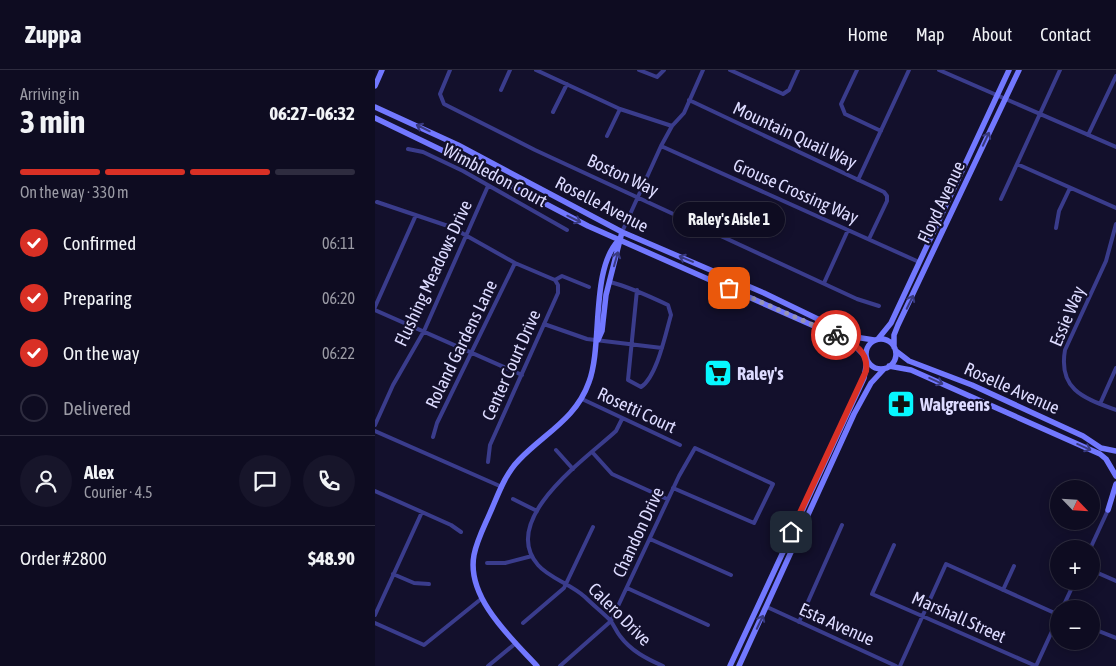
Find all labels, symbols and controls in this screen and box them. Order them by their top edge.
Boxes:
text: Zuppa [25,21,81,48]
text: Home [848,24,888,45]
text: Map [916,24,945,45]
text: About [973,24,1012,45]
text: Contact [1040,24,1091,45]
text: Arriving in [20,85,80,103]
street label: Mountain Quail Way [730,97,860,173]
text: 06:27–06:32 [269,102,355,124]
text: 3 min [20,103,85,140]
one-way arrow [416,123,431,133]
one-way arrow [982,132,992,147]
street label: Wimbledon Court [439,139,551,211]
street label: Boston Way [584,149,662,201]
street label: Grouse Crossing Way [730,154,862,228]
street label: Floyd Avenue [913,158,969,246]
street label: Roselle Avenue [552,172,652,236]
text: On the way · 330 m [20,183,129,201]
street label: Flushing Meadows Drive [390,197,476,349]
callout: Raley's Aisle 1 [673,203,785,238]
text: Raley's Aisle 1 [688,210,770,228]
one-way arrow [566,215,581,225]
icon: check [20,229,48,257]
text: Confirmed [63,232,136,254]
text: 06:11 [322,234,355,252]
one-way arrow [612,252,622,268]
one-way arrow [678,254,693,263]
pin [708,267,750,309]
icon: bag [715,274,743,302]
street label: Roland Gardens Lane [421,276,501,412]
street label: Essie Way [1045,283,1089,349]
icon: check [20,284,48,312]
text: Preparing [63,287,132,309]
text: 06:20 [322,289,355,307]
one-way arrow [905,294,915,309]
street label: Center Court Drive [477,306,545,424]
courier [811,310,861,360]
icon: bike [822,321,850,349]
icon: check [20,339,48,367]
text: On the way [63,342,140,364]
text: 06:22 [322,344,355,362]
supermarket icon: Raley's [703,358,733,388]
street label: Roselle Avenue [961,358,1063,418]
place label: Raley's [737,363,784,384]
one-way arrow [928,376,943,386]
street label: Rosetti Court [594,383,680,437]
pharmacy icon: Walgreens [886,389,916,419]
place label: Walgreens [919,394,990,415]
text: Delivered [63,397,131,419]
one-way arrow [1076,442,1091,452]
button: person [20,455,72,507]
button: chat [239,455,291,507]
button: phone [303,455,355,507]
text: Alex [84,461,114,483]
north arrow [1050,480,1100,530]
map controls [1050,480,1100,650]
text: Courier · 4.5 [84,483,153,501]
street label: Chandon Drive [608,484,668,580]
pin [770,511,812,553]
icon: home [777,518,805,546]
button: + [1050,540,1100,590]
text: Order #2800 [20,547,107,569]
text: $48.90 [308,547,355,569]
street label: Calero Drive [584,578,656,650]
street label: Marshall Street [909,587,1009,647]
street label: Esta Avenue [796,598,878,650]
button: − [1050,600,1100,650]
one-way arrow [755,615,765,630]

